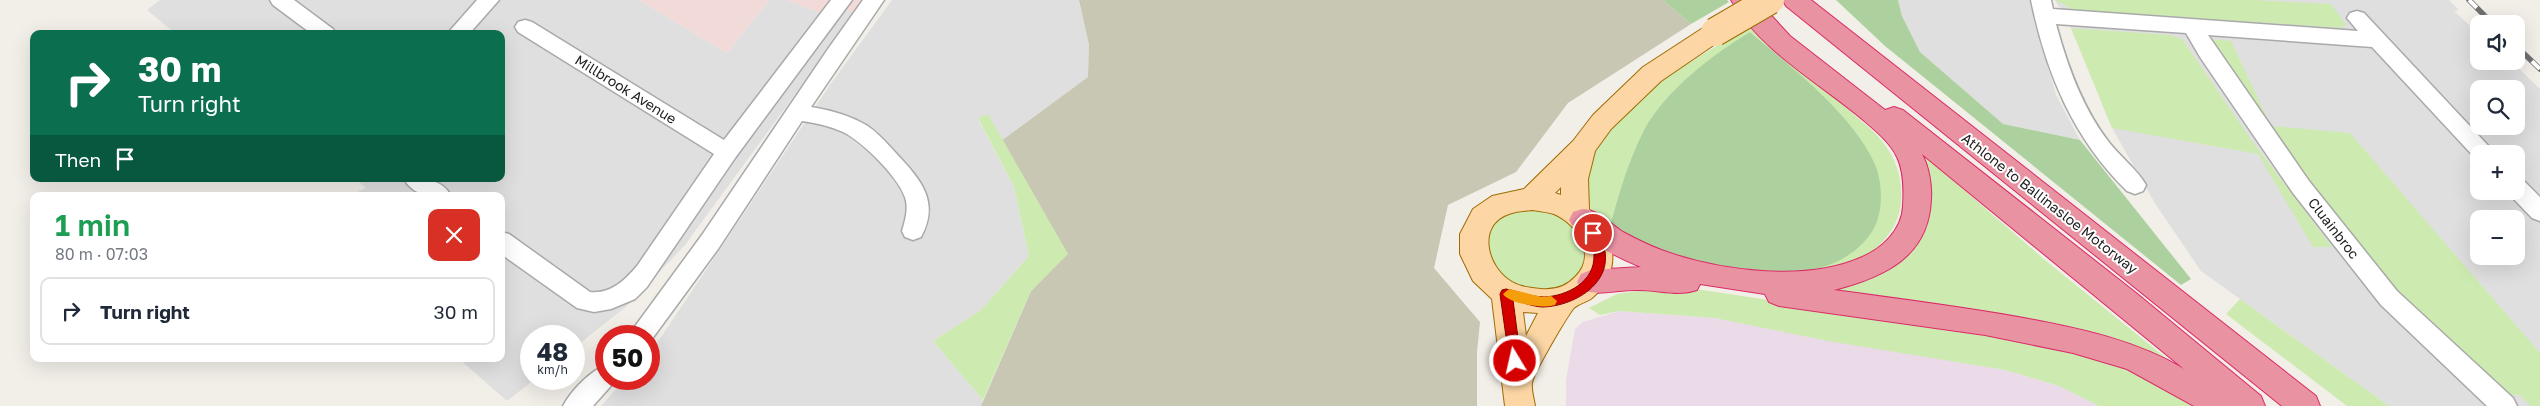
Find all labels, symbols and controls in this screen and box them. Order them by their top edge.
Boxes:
map controls [2470,15,2525,265]
button: sound [2470,15,2525,70]
text: 30 m [138,48,221,90]
icon: right [55,50,120,115]
street label: Millbrook Avenue [572,51,680,127]
button: search [2470,80,2525,135]
text: Turn right [138,90,241,117]
street label: Athlone to Ballinasloe Motorway [1959,129,2141,277]
icon: arrive [111,145,139,173]
button: + [2470,145,2525,200]
text: Then [55,148,101,171]
street label: Cluainbroc [2305,194,2363,262]
text: 1 min [55,207,130,243]
button: close [428,209,480,261]
button: − [2470,210,2525,265]
pin [1572,212,1614,254]
icon: arrive [1579,219,1607,247]
text: 80 m · 07:03 [55,244,148,264]
icon: right [57,297,85,325]
text: Turn right [100,300,190,323]
text: 30 m [434,300,478,323]
speed limit sign: 50 [595,325,660,390]
position arrow [1488,334,1540,386]
text: 48 [537,336,568,367]
text: km/h [537,362,568,377]

